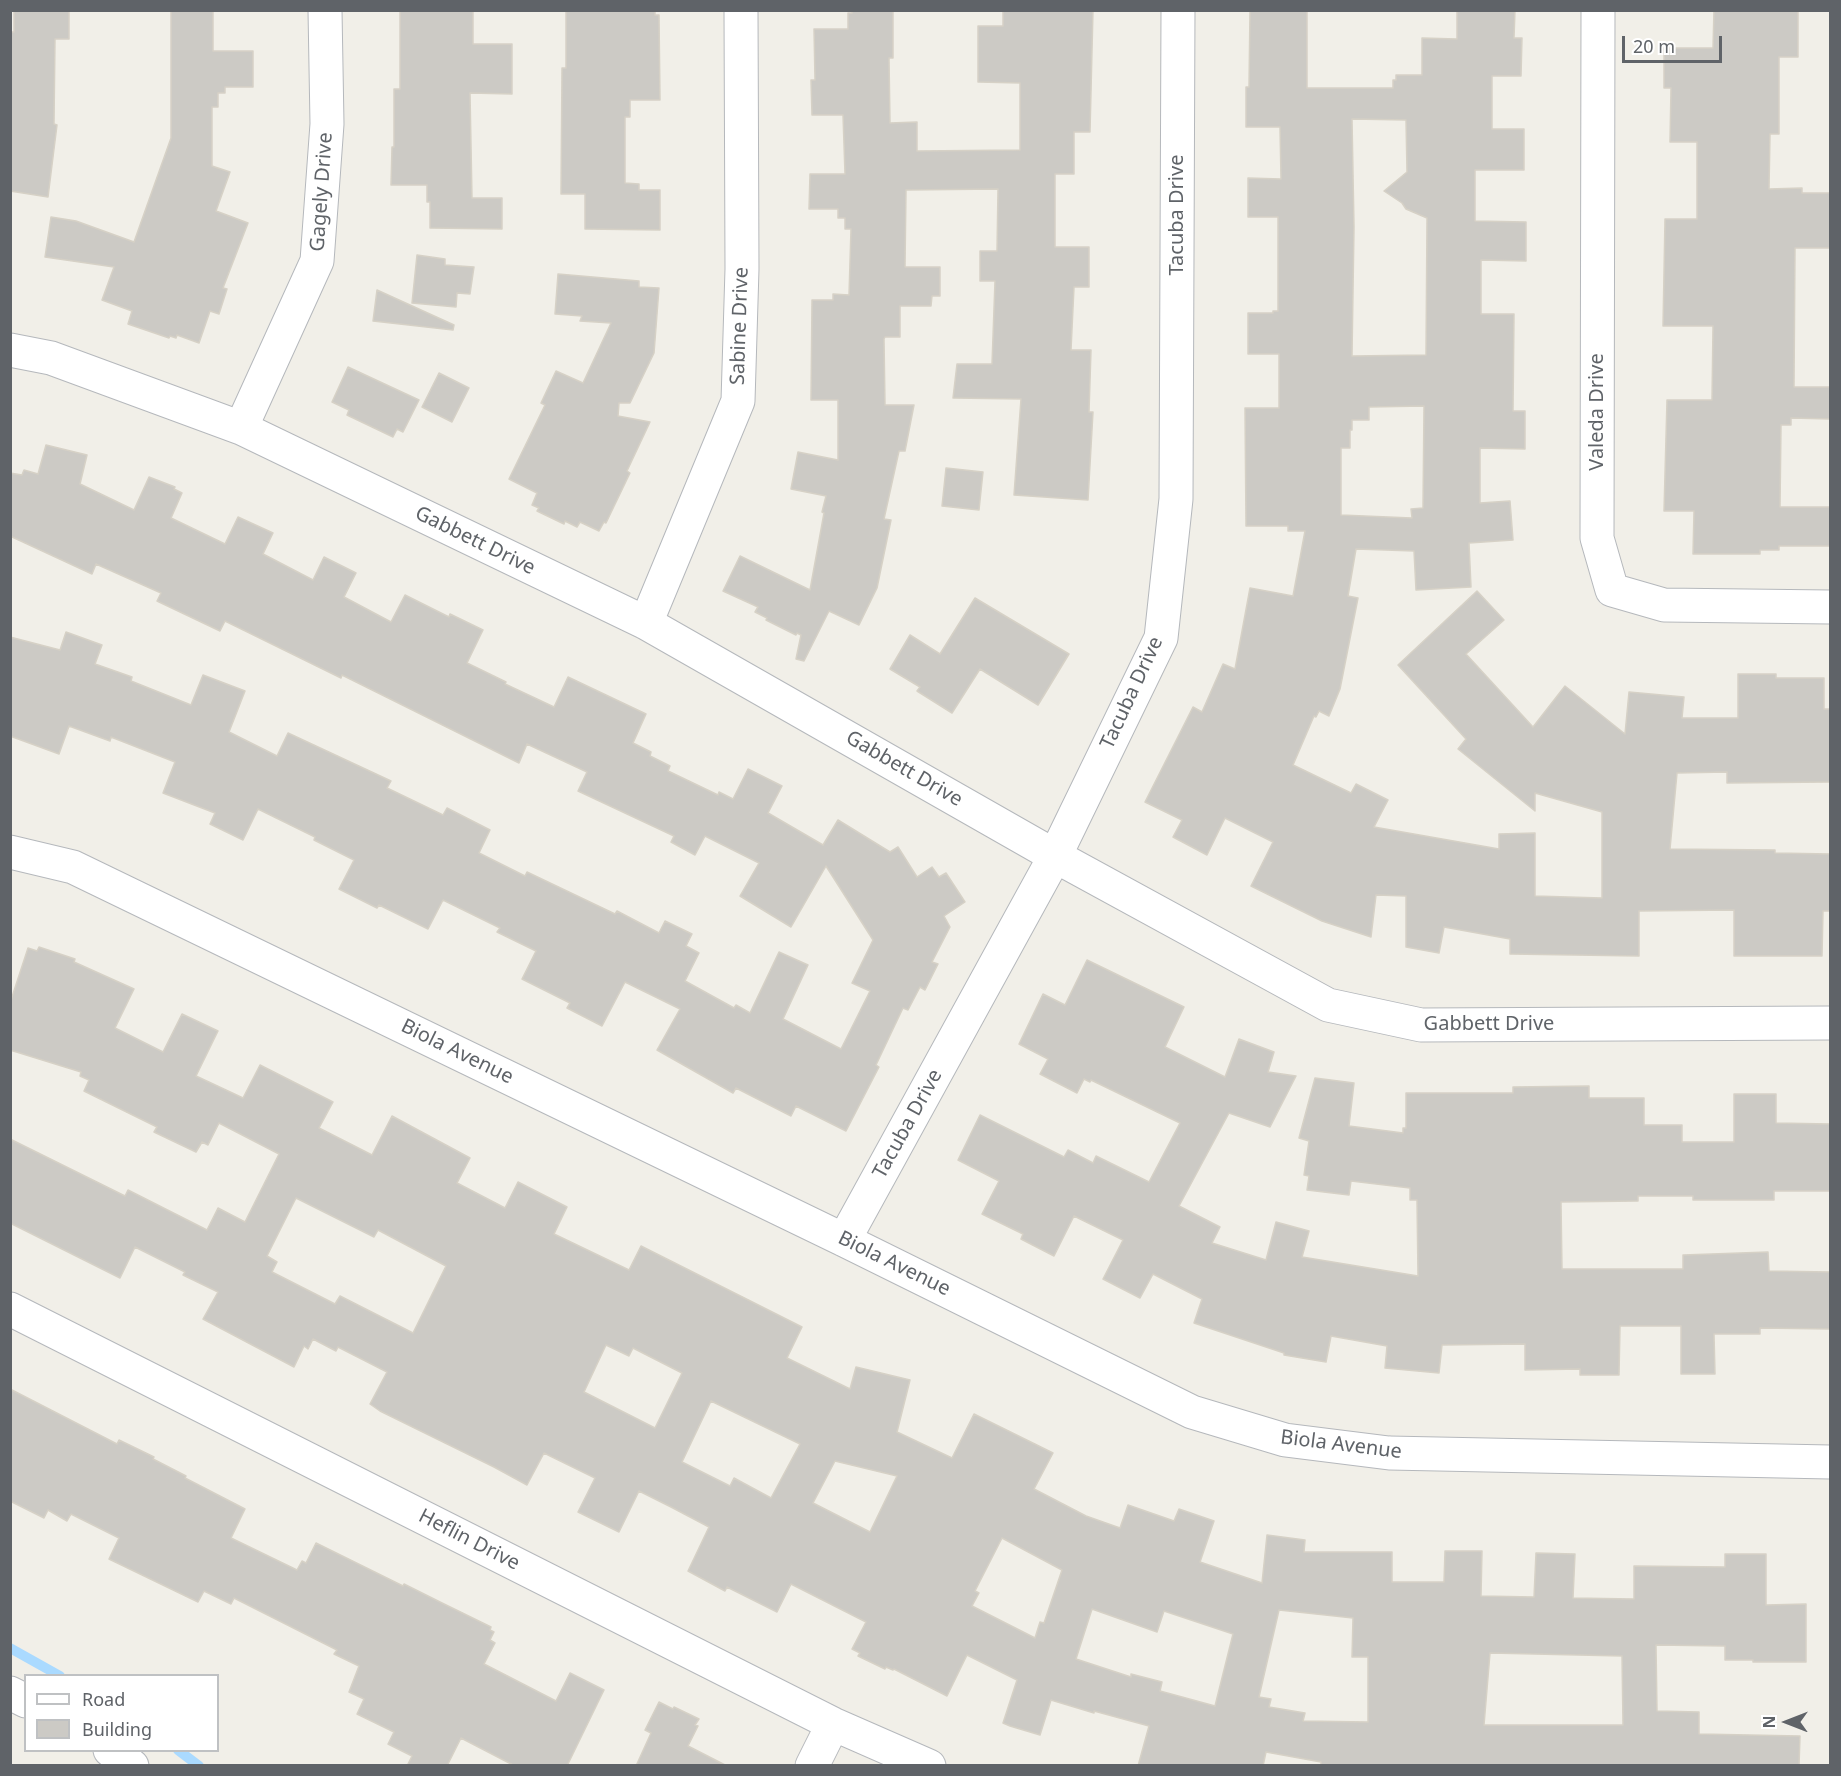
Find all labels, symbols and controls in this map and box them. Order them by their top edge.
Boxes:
scale bar [1625,24,1726,62]
text: 20 m [1633,34,1675,58]
street label: Gagely Drive [306,132,338,252]
street label: Tacuba Drive [1165,155,1189,275]
street label: Sabine Drive [726,267,754,385]
street label: Valeda Drive [1585,353,1609,471]
street label: Gabbett Drive [411,502,539,580]
street label: Tacuba Drive [1096,633,1168,753]
street label: Gabbett Drive [841,726,967,812]
street label: Gabbett Drive [1424,1012,1554,1036]
street label: Biola Avenue [397,1014,517,1090]
street label: Tacuba Drive [868,1065,948,1183]
street label: Biola Avenue [834,1226,954,1302]
street label: Biola Avenue [1279,1426,1403,1464]
street label: Heflin Drive [414,1504,524,1576]
legend [24,1674,219,1752]
text: Road [82,1687,125,1711]
north arrow [1757,1692,1817,1752]
text: N [1758,1716,1780,1729]
text: Building [82,1717,152,1741]

